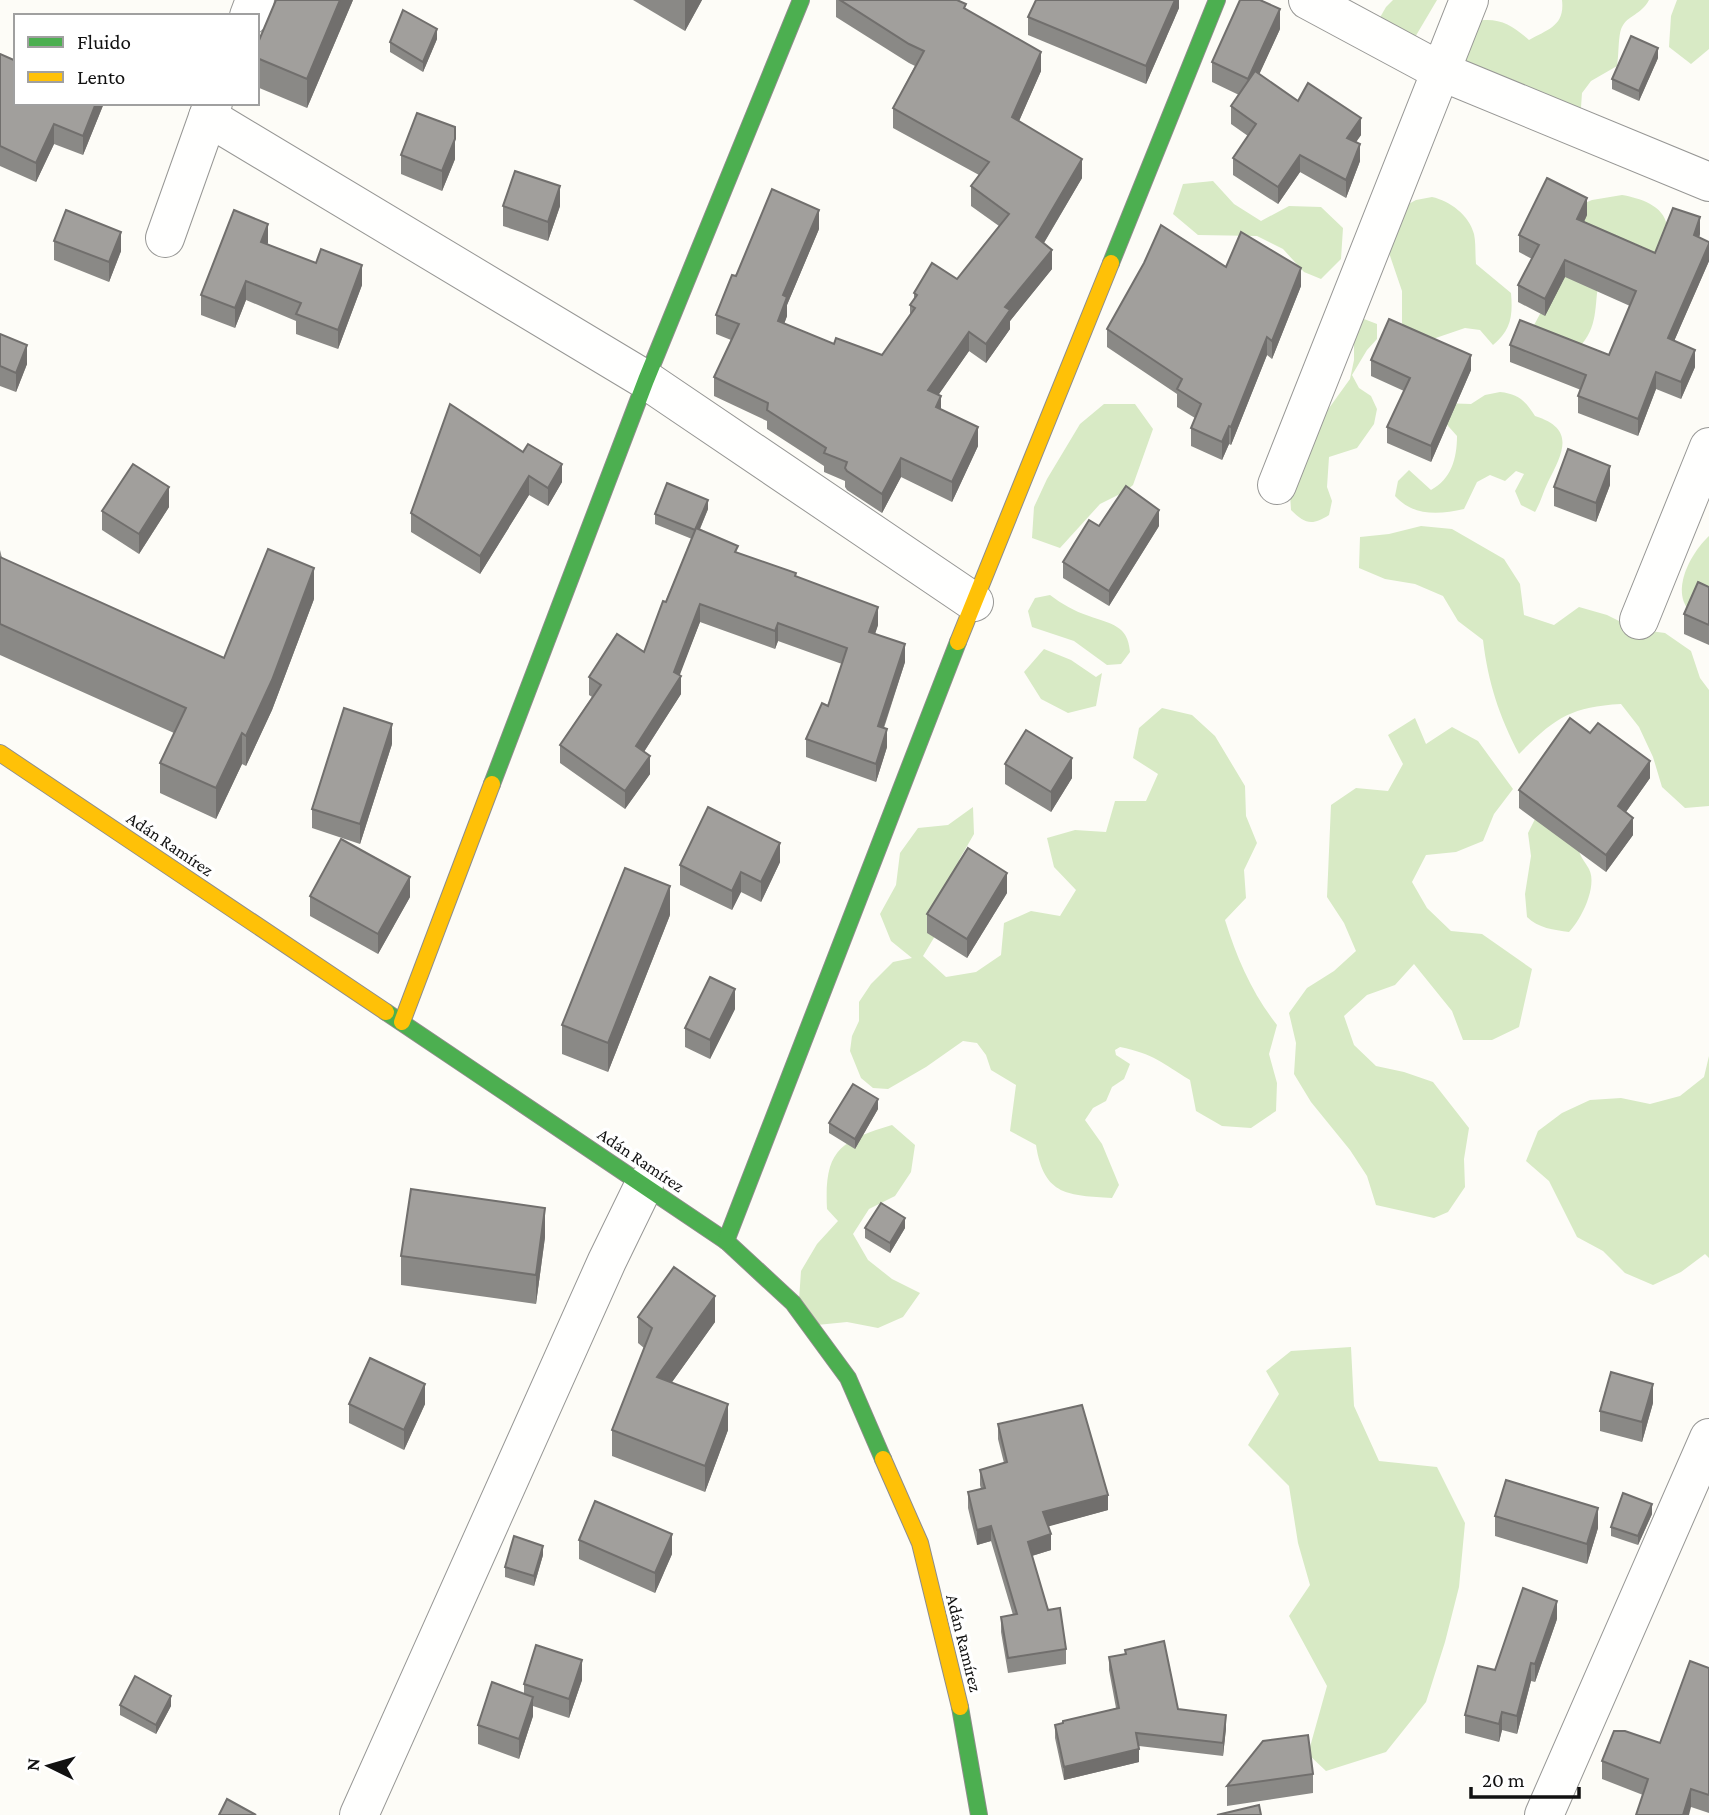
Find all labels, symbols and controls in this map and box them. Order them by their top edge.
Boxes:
legend [14,14,259,105]
text: Fluido [77,30,131,54]
text: Lento [77,65,125,89]
street label: Adán Ramírez [123,808,217,880]
street label: Adán Ramírez [594,1124,688,1196]
street label: Adán Ramírez [942,1592,986,1694]
north arrow [14,1731,84,1801]
scale bar [1471,1756,1580,1800]
text: N [22,1757,44,1772]
text: 20 m [1482,1768,1525,1792]

